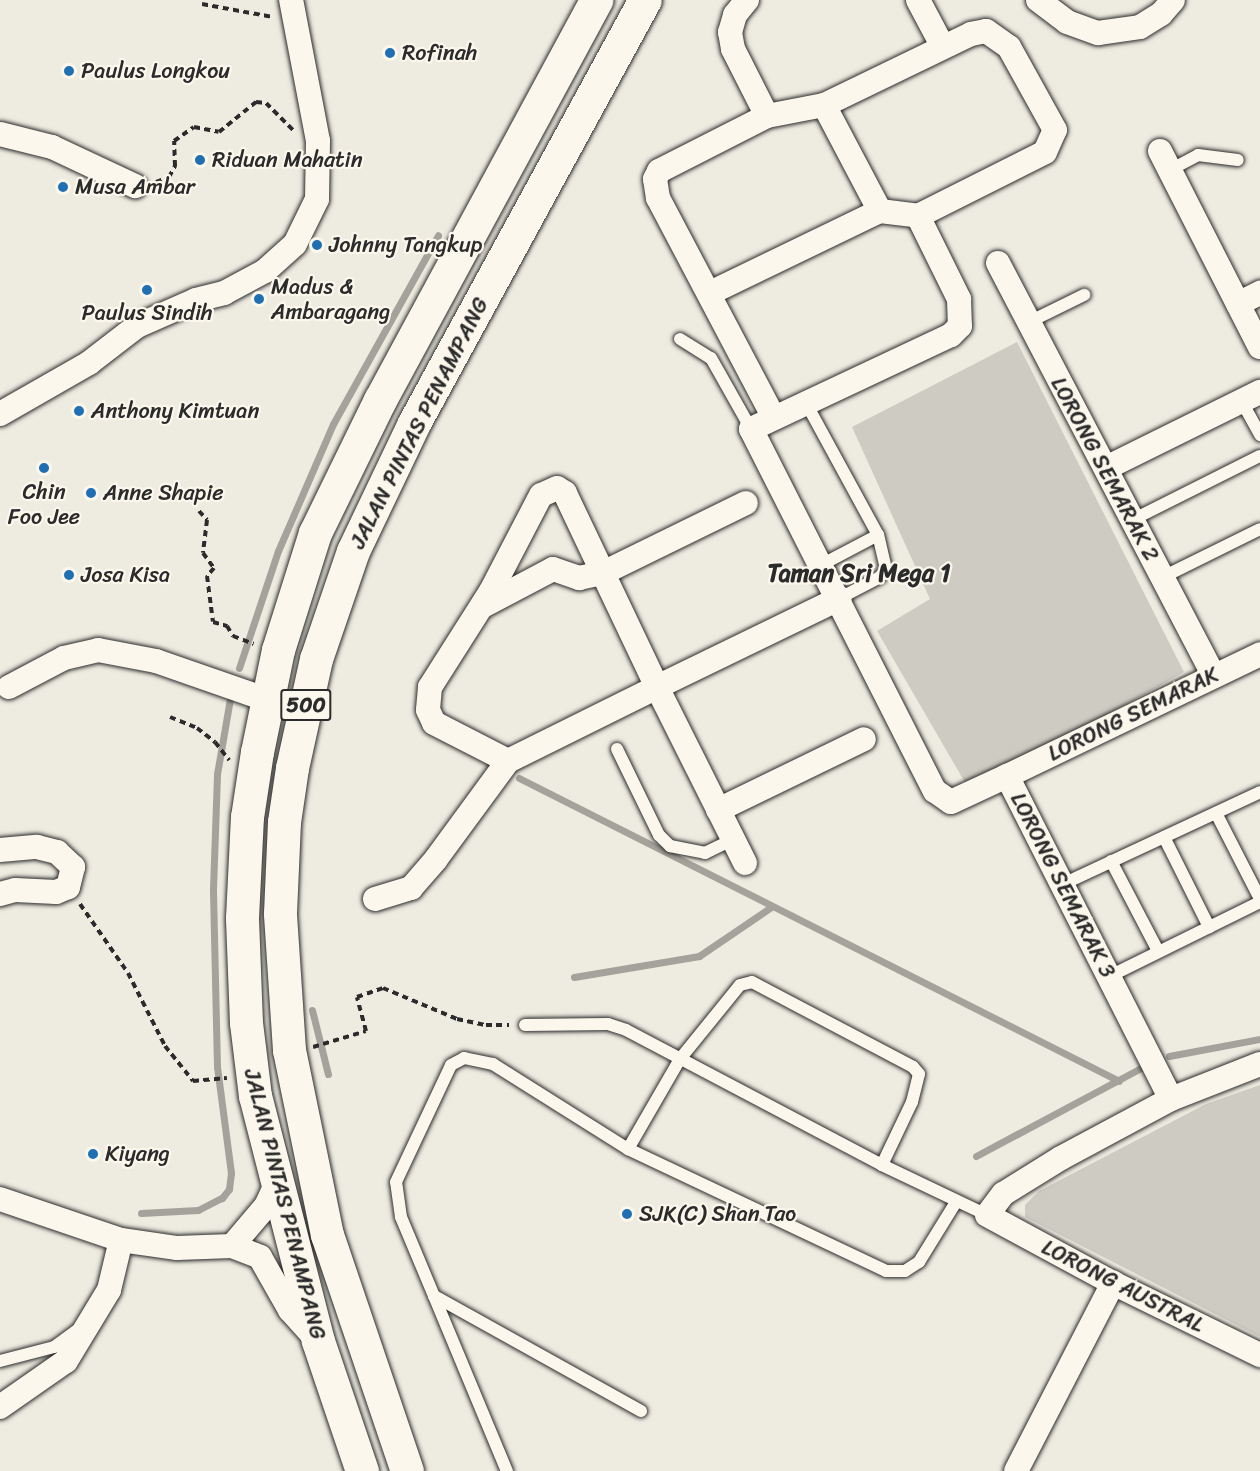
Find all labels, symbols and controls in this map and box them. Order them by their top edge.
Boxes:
place label: Rofinah [402,40,477,66]
marker: Rofinah [383,46,397,60]
place label: Paulus Longkou [81,58,230,84]
marker: Paulus Longkou [62,64,76,78]
place label: Riduan Mahatin [212,147,363,173]
marker: Riduan Mahatin [193,153,207,167]
place label: Musa Ambar [75,174,195,200]
marker: Musa Ambar [56,180,70,194]
place label: Johnny Tangkup [329,232,482,258]
marker: Johnny Tangkup [310,238,324,252]
place label: Madus & Ambaragang [271,273,390,324]
marker: Paulus Sindih [140,283,154,297]
marker: Madus & Ambaragang [252,292,266,306]
street label: JALAN PINTAS PENAMPANG [344,294,494,552]
place label: Paulus Sindih [81,300,213,326]
street label: LORONG SEMARAK 2 [1045,372,1165,566]
place label: Anthony Kimtuan [91,398,259,424]
marker: Anthony Kimtuan [72,404,86,418]
marker: Chin Foo Jee [37,461,51,475]
place label: Chin Foo Jee [8,478,80,530]
place label: Anne Shapie [103,480,223,506]
marker: Anne Shapie [84,486,98,500]
district label: Taman Sri Mega 1 [767,560,951,588]
place label: Josa Kisa [81,562,170,588]
marker: Josa Kisa [62,568,76,582]
street label: LORONG SEMARAK [1043,661,1223,767]
road number: 500 [279,687,333,723]
street label: LORONG SEMARAK 3 [1005,788,1121,982]
street label: JALAN PINTAS PENAMPANG [239,1066,331,1342]
place label: Kiyang [105,1141,170,1167]
marker: Kiyang [86,1147,100,1161]
place label: SJK(C) Shan Tao [639,1201,798,1227]
marker: SJK(C) Shan Tao [620,1207,634,1221]
street label: LORONG AUSTRAL [1037,1234,1209,1338]

